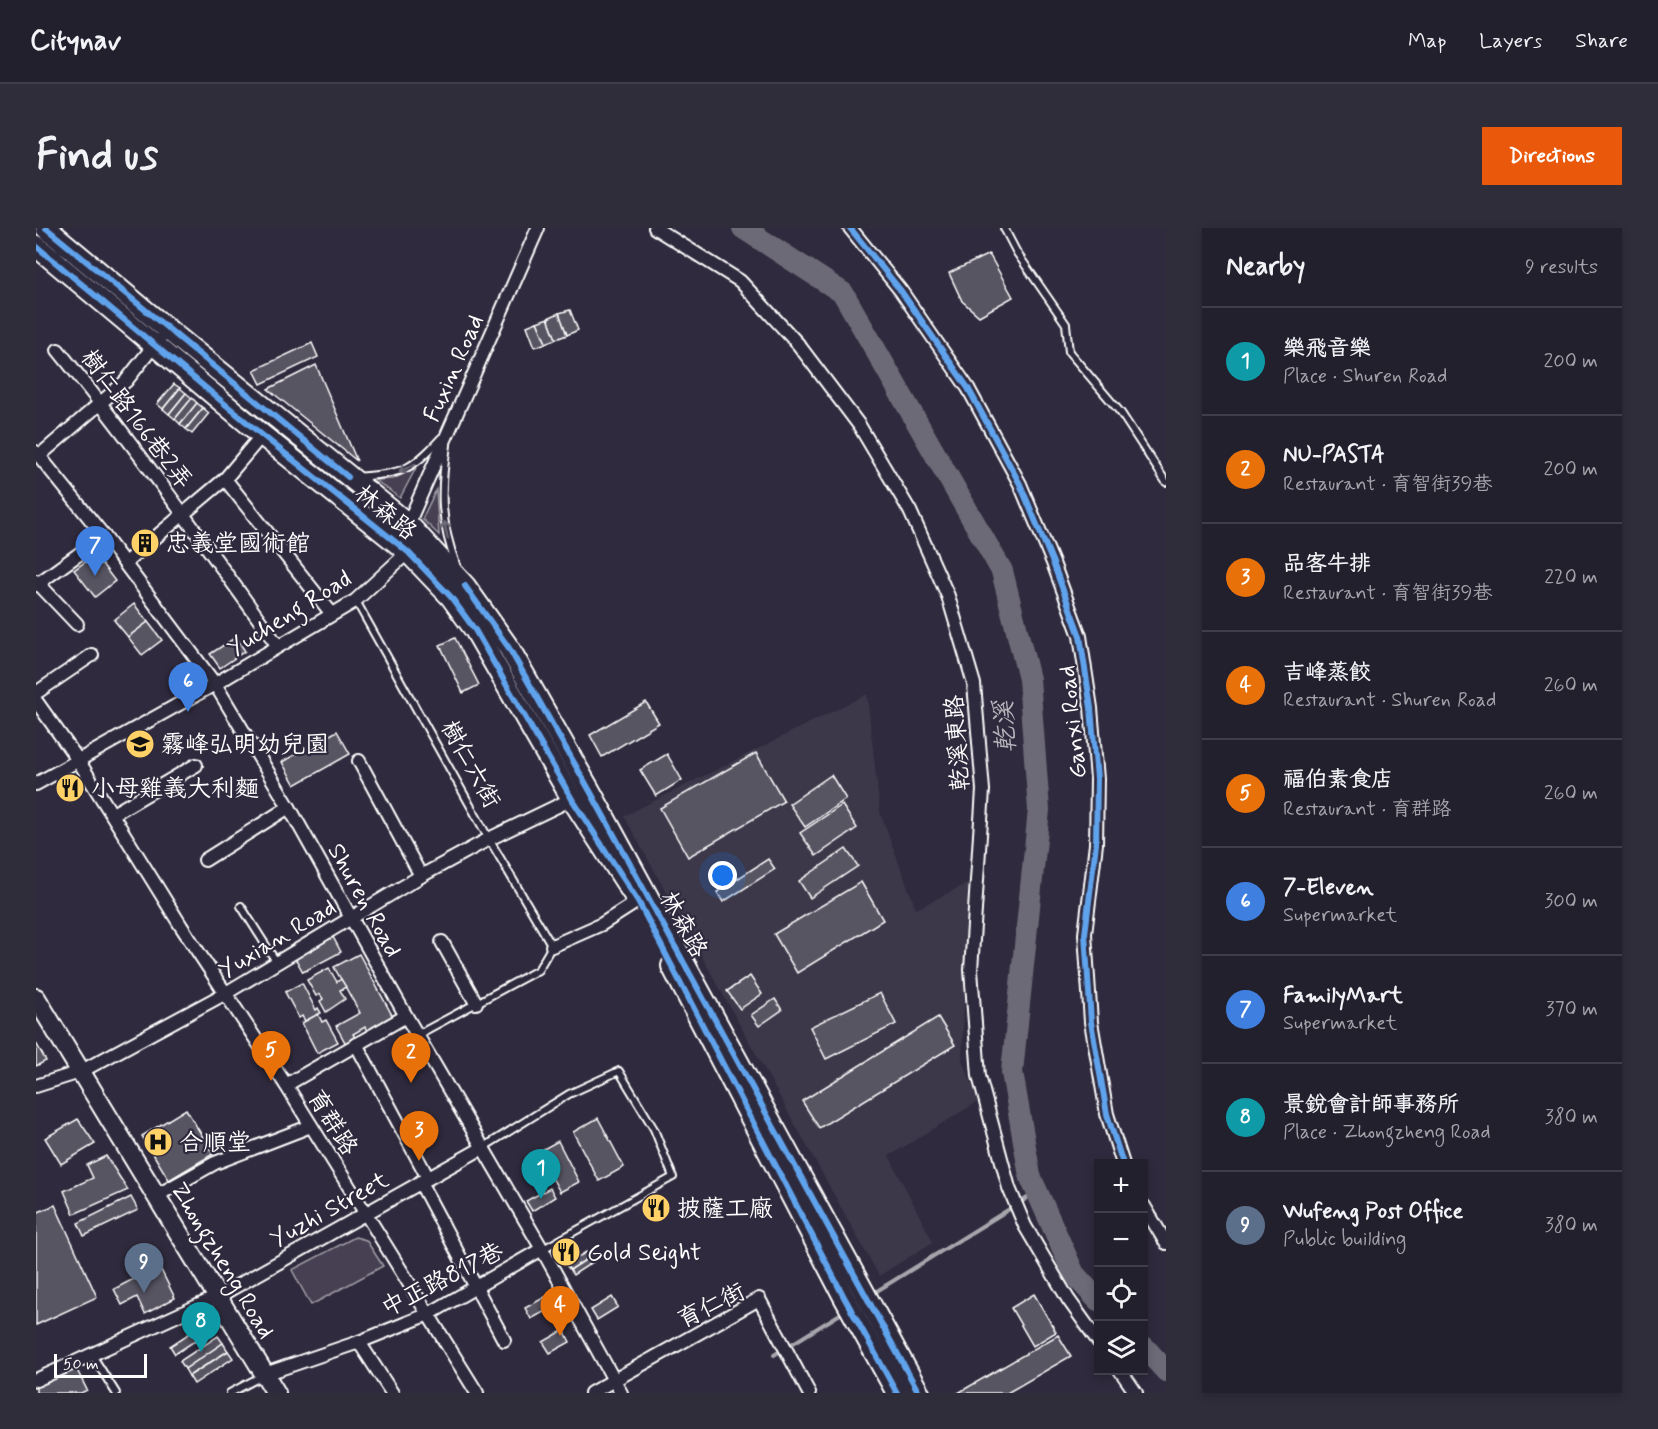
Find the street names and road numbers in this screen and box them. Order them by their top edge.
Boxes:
street label: Fuxin Road [417,310,492,427]
street label: 樹仁路166巷2弄 [73,344,198,496]
street label: 林森路 [347,478,423,548]
street label: Yucheng Road [222,564,359,667]
street label: Ganxi Road [1052,664,1095,780]
street label: 乾溪東路 [940,694,977,792]
street label: 樹仁六街 [433,715,507,814]
street label: Shuren Road [320,838,408,963]
street label: 林森路 [652,886,714,964]
street label: Yuxian Road [213,892,342,987]
street label: 育群路 [300,1084,364,1162]
street label: Yuzhi Street [265,1165,394,1256]
street label: Zhongzheng Road [160,1177,281,1346]
street label: 中正路817巷 [376,1236,509,1324]
street label: 育仁街 [673,1277,751,1336]

